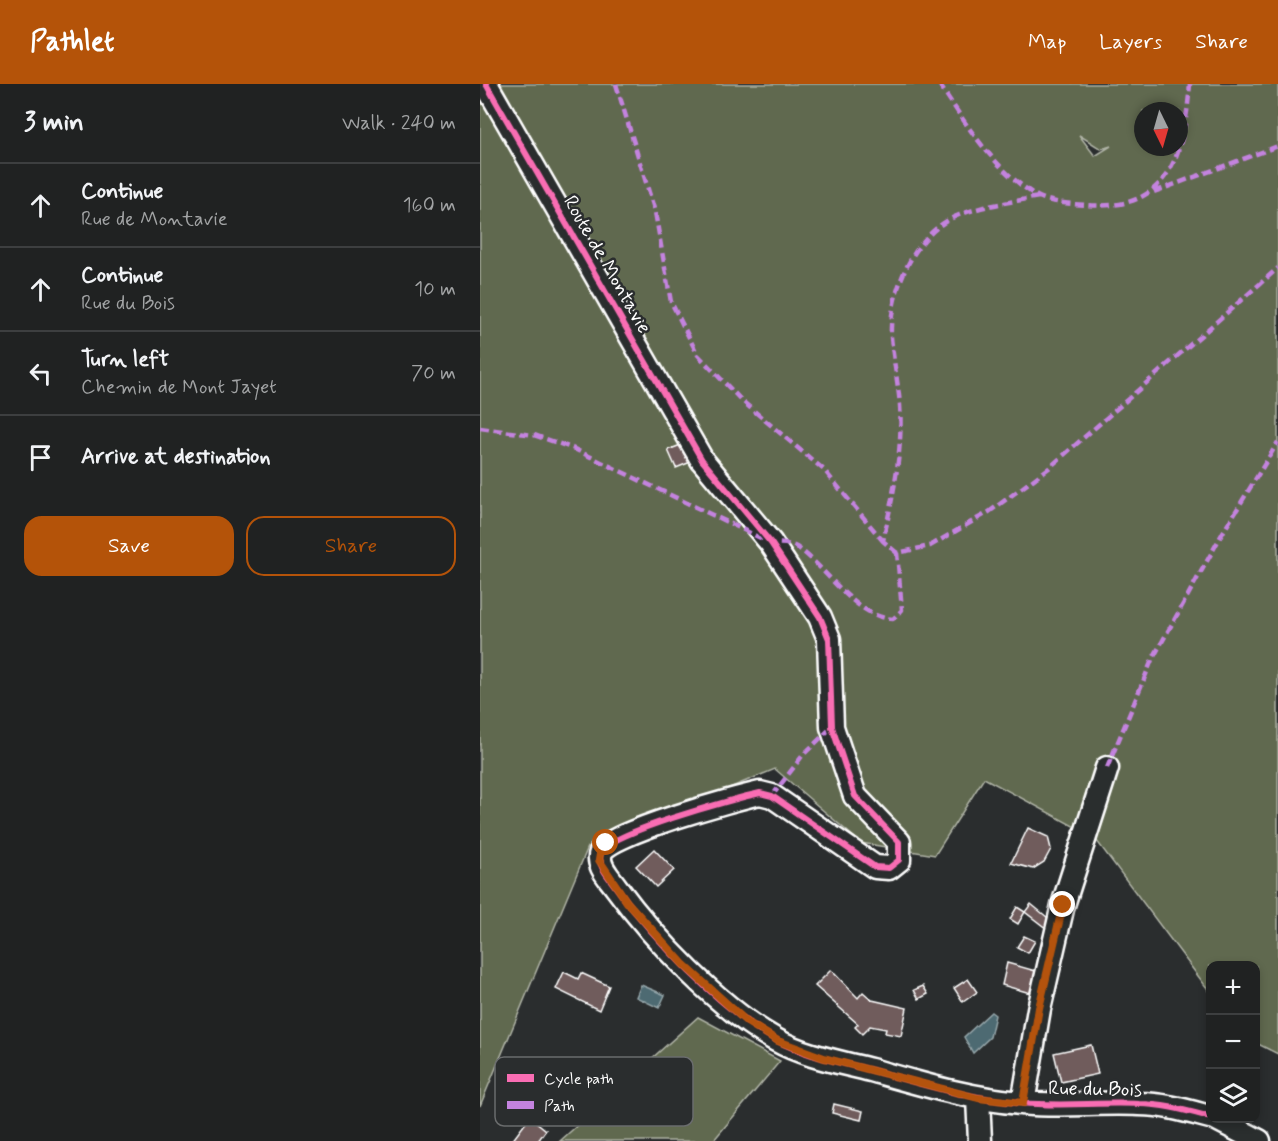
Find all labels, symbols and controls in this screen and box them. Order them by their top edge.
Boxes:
text: Pathlet [30,24,114,61]
text: Map [1028,28,1066,56]
text: Layers [1099,28,1162,56]
text: Share [1195,28,1248,56]
north arrow [1134,102,1188,156]
text: 3 min [24,106,84,140]
text: Walk · 240 m [342,110,456,137]
text: Continue [81,178,163,206]
icon: ahead [24,189,57,222]
street label: Route de Montavie [556,191,657,339]
text: 160 m [403,192,456,219]
text: Rue de Montavie [81,206,228,233]
text: Continue [81,262,163,290]
icon: ahead [24,273,57,306]
text: 10 m [414,276,456,303]
text: Rue du Bois [81,290,175,317]
text: Turn left [81,346,169,374]
icon: left [24,357,57,390]
text: 70 m [411,360,456,387]
text: Chemin de Mont Jayet [81,374,277,401]
icon: arrive [24,441,57,474]
text: Arrive at destination [81,443,271,471]
button: Save [24,516,234,576]
button: Share [246,516,456,576]
route start [592,829,618,855]
route end [1049,891,1075,917]
map controls [1206,961,1260,1123]
button: + [1206,961,1260,1015]
button: − [1206,1015,1260,1069]
legend [495,1057,693,1126]
text: Cycle path [544,1069,614,1090]
button: layers [1206,1069,1260,1123]
street label: Rue du Bois [1048,1075,1142,1104]
text: Path [544,1096,575,1117]

